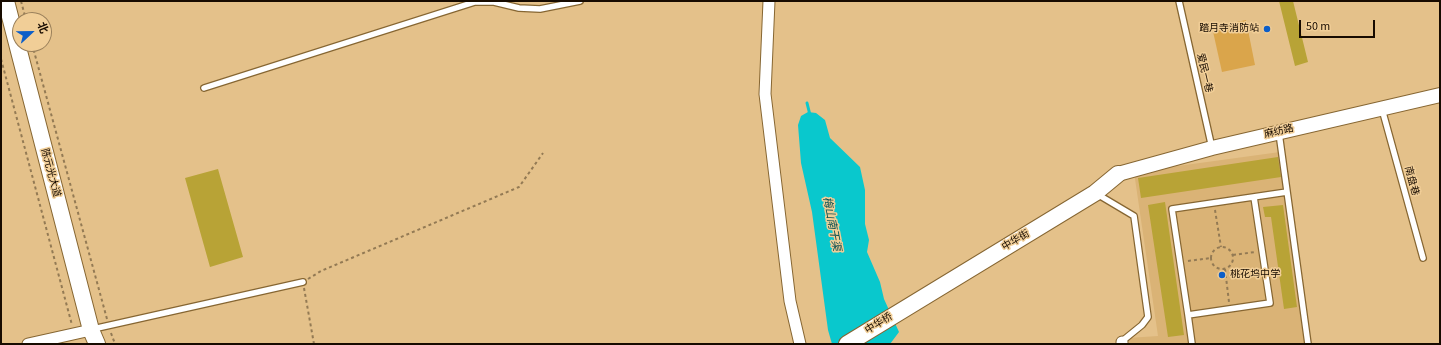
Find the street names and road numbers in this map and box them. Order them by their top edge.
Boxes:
street label: 爱民一巷 [1194,52,1214,94]
street label: 麻纺路 [1263,123,1295,141]
street label: 陈元光大道 [38,147,62,199]
street label: 南盘巷 [1401,165,1421,197]
street label: 中华街 [1000,228,1032,254]
street label: 中华桥 [863,311,895,337]

